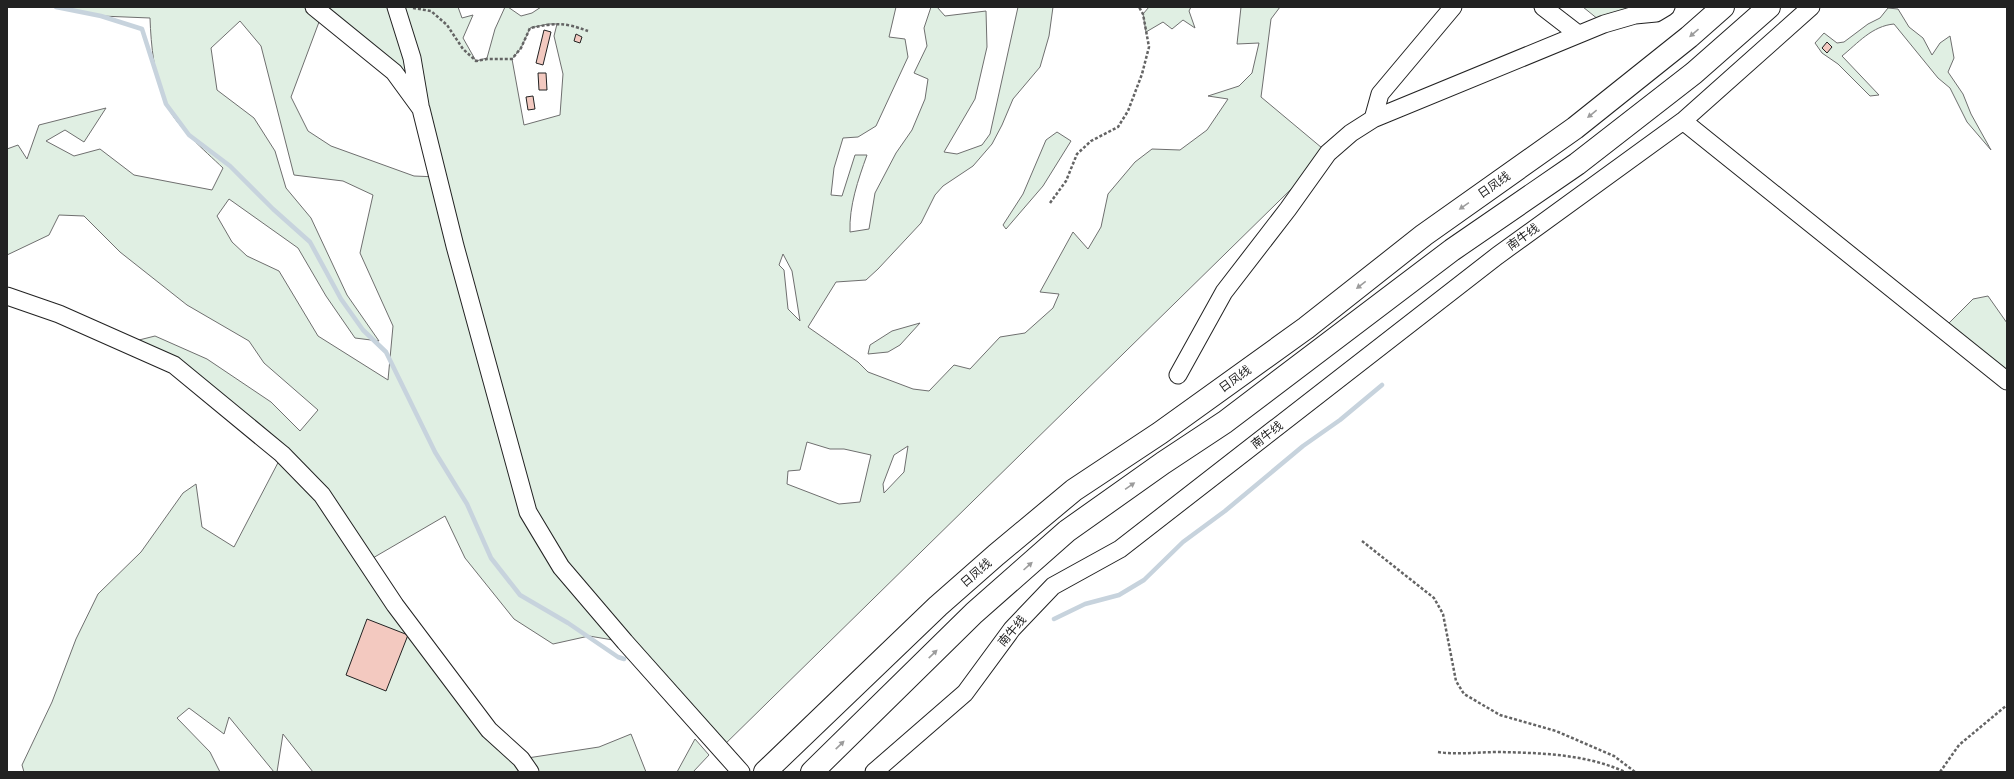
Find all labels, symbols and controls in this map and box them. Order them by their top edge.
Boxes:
one-way arrow [1689,28,1699,37]
one-way arrow [1587,110,1598,118]
street label: 日凤线 [1475,169,1513,201]
one-way arrow [1459,202,1469,210]
street label: 南牛线 [1504,221,1542,253]
one-way arrow [1355,280,1366,289]
street label: 日凤线 [1216,363,1254,395]
street label: 南牛线 [1249,418,1285,452]
one-way arrow [1125,482,1136,490]
street label: 日凤线 [958,556,994,590]
one-way arrow [1023,561,1033,570]
street label: 南牛线 [995,613,1029,649]
one-way arrow [928,649,938,659]
one-way arrow [835,740,845,750]

